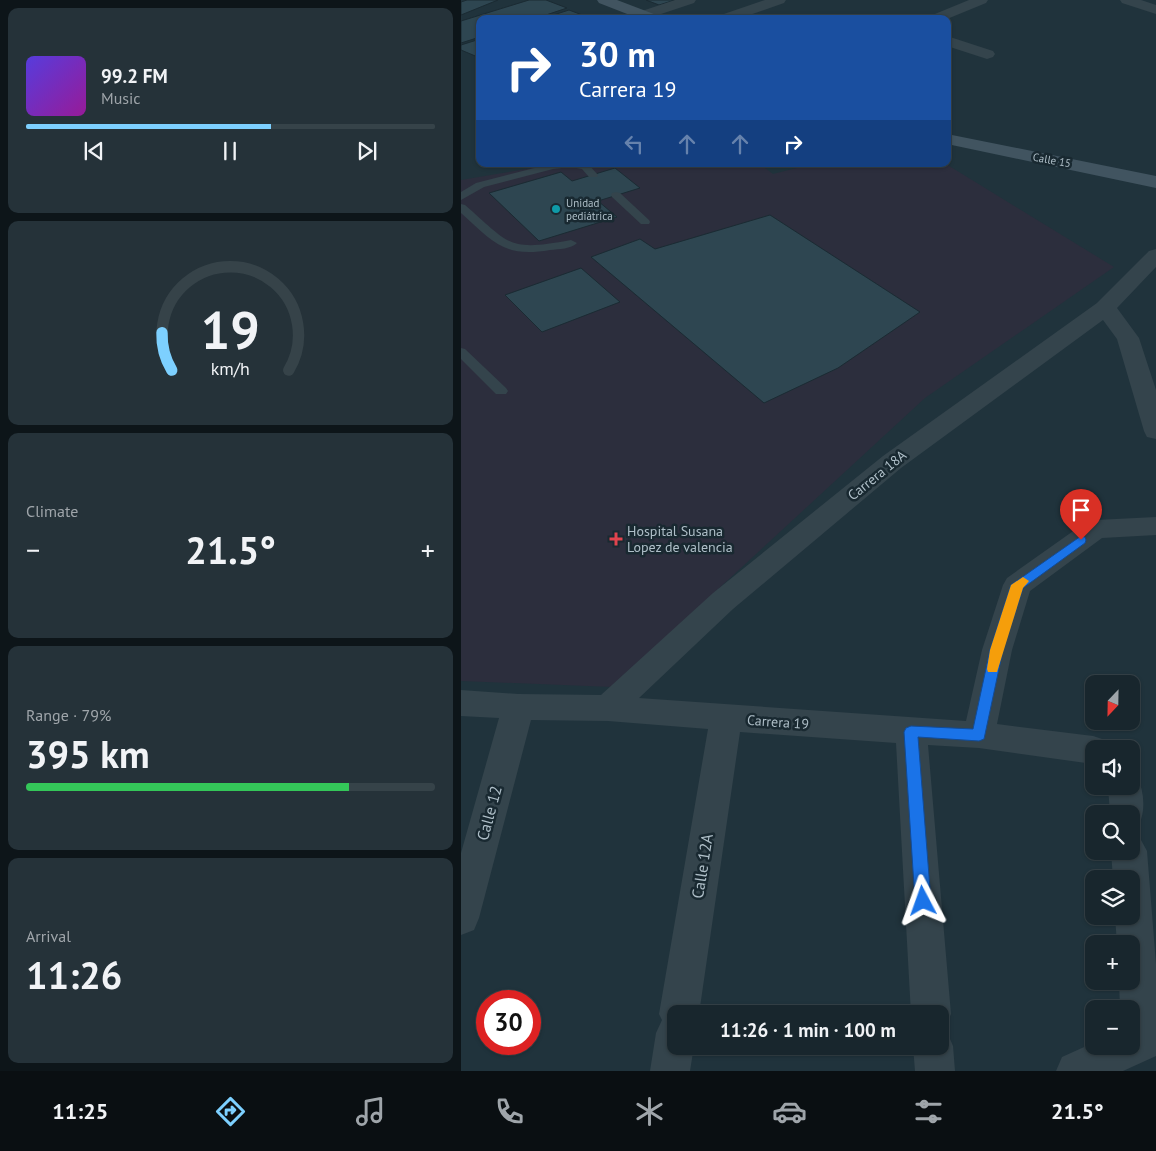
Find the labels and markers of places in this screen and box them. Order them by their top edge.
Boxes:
place label: Unidad pediátrica [566,196,613,223]
marker: Unidad pediátrica [550,203,562,215]
pin [1060,489,1102,540]
place label: Hospital Susana Lopez de valencia [627,522,733,556]
marker: Hospital Susana Lopez de valencia [609,532,623,546]

